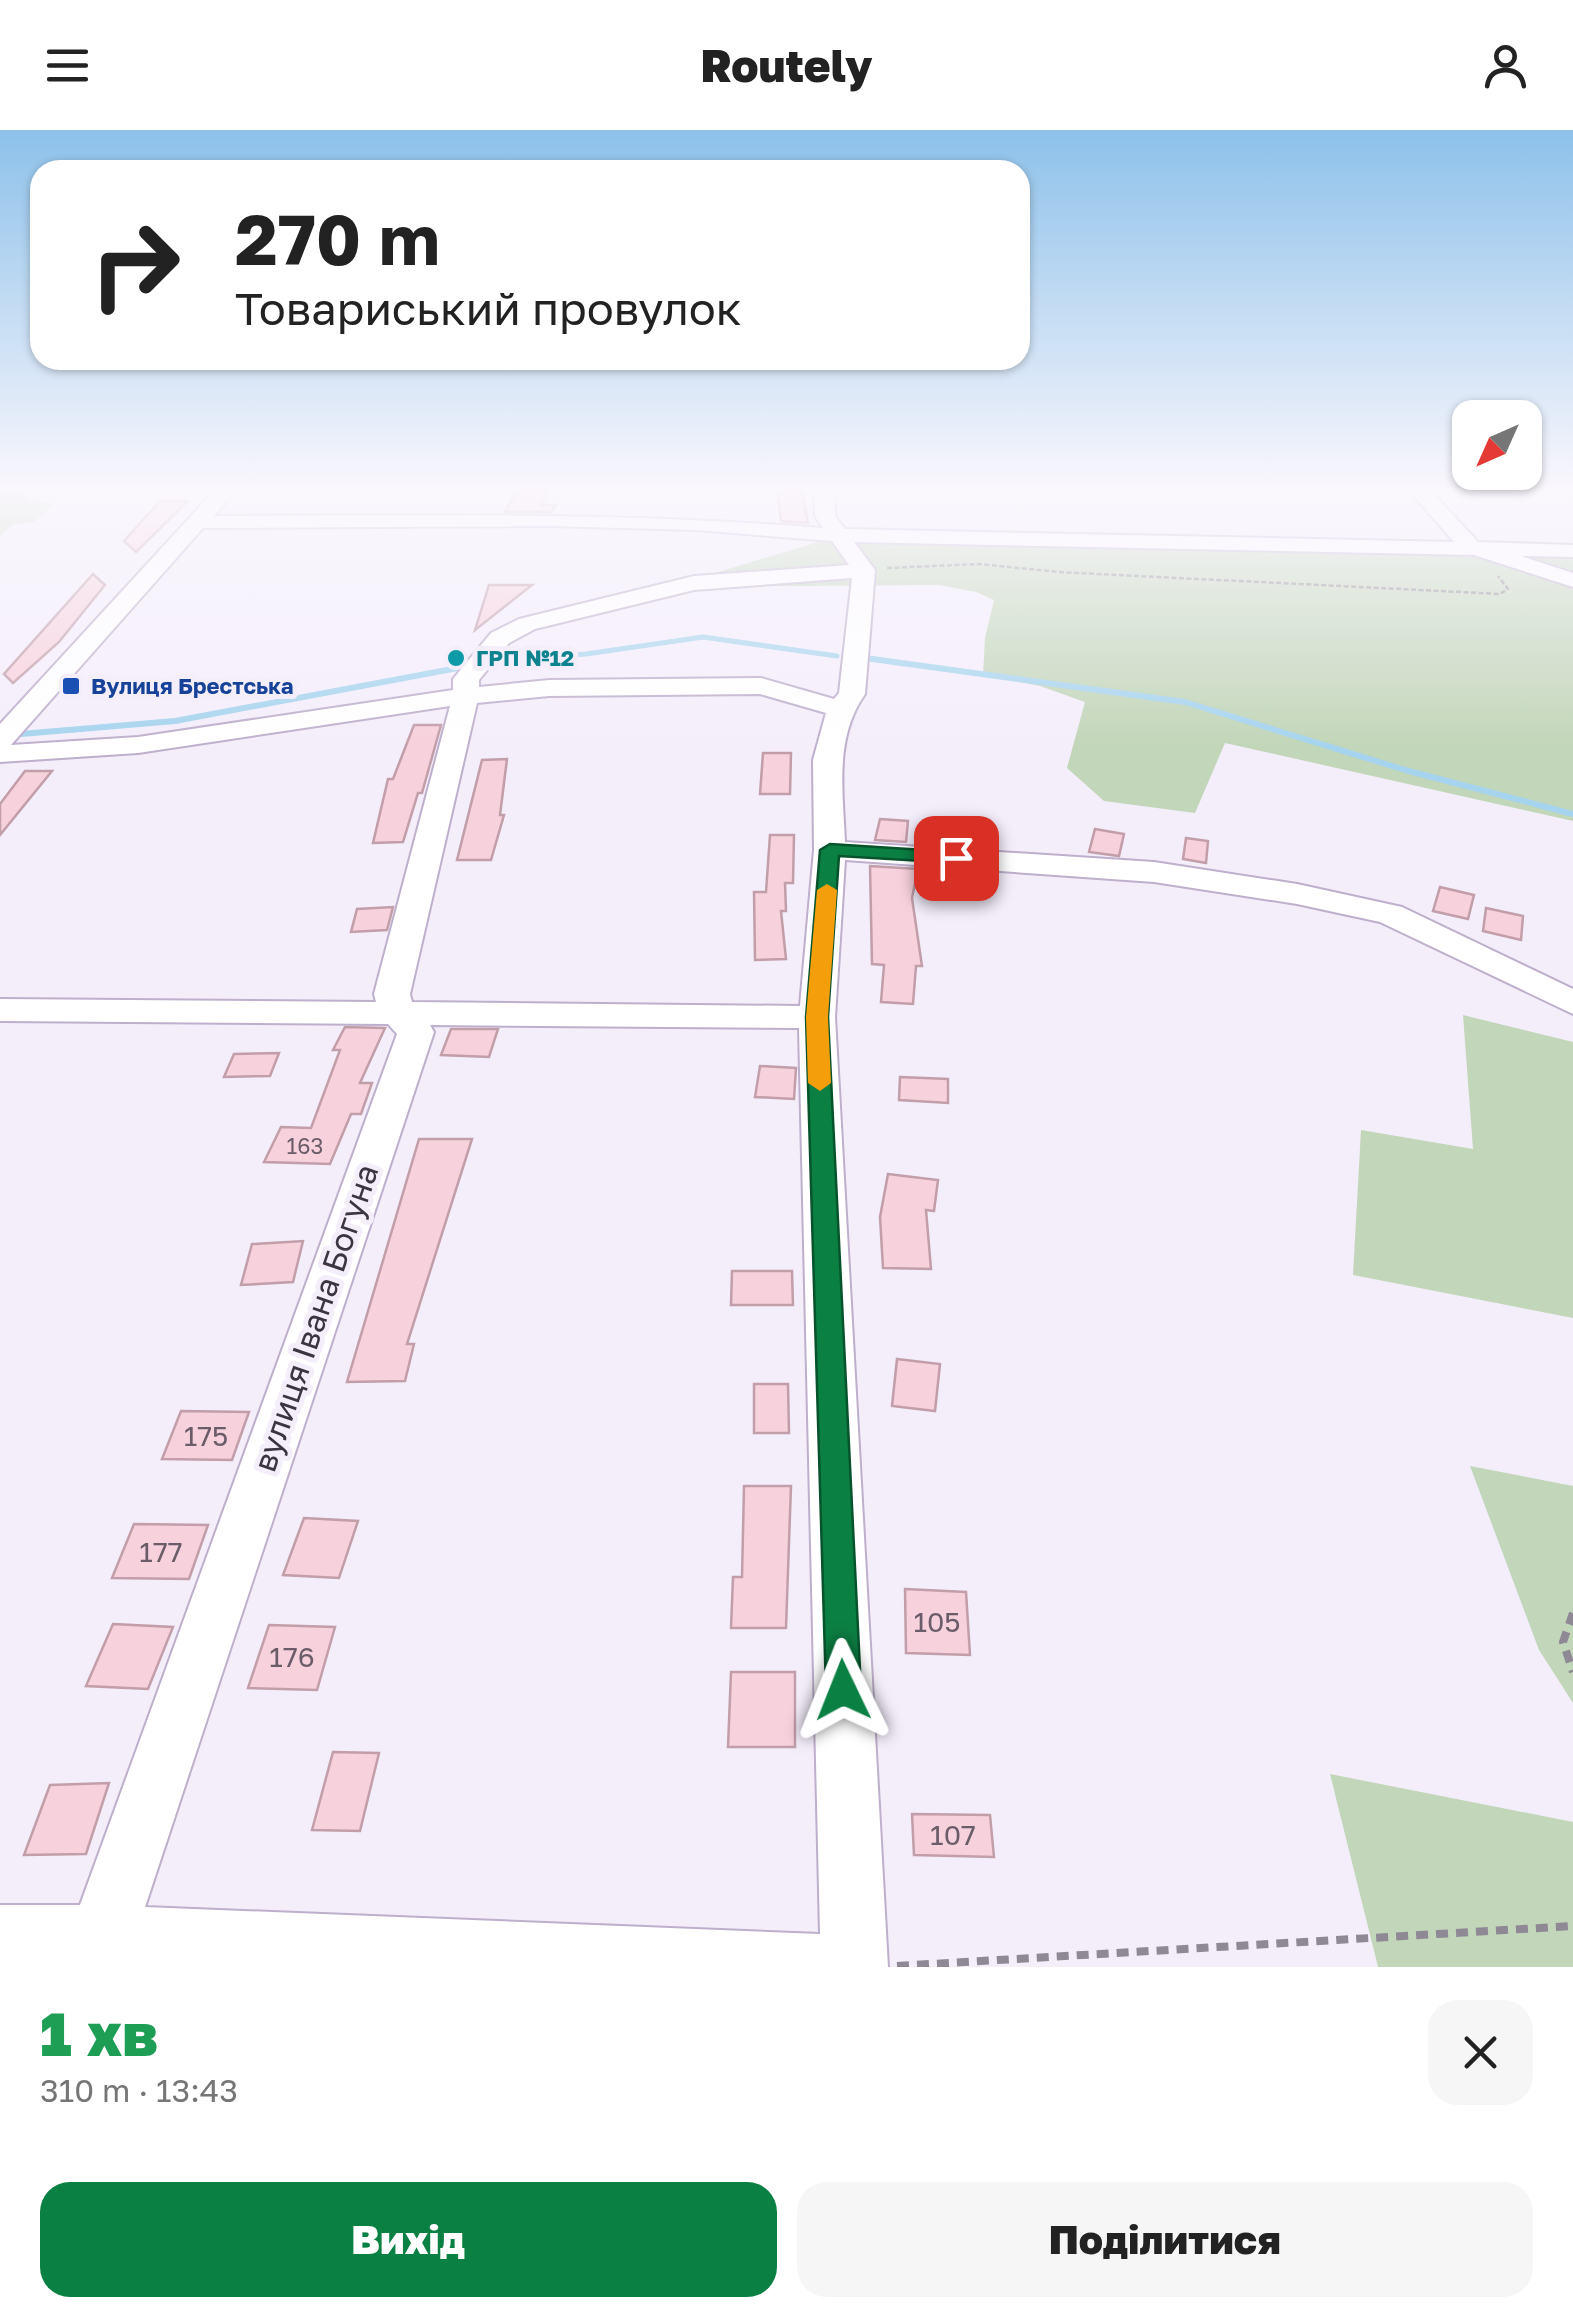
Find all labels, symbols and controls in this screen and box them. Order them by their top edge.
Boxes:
icon: menu [40,38,95,93]
text: Routely [700,38,873,92]
icon: person [1478,38,1533,93]
text: 270 m [235,196,440,280]
icon: right [70,200,200,330]
text: Товариський провулок [235,281,742,335]
north arrow [1452,400,1542,490]
map controls [1452,400,1542,490]
place label: ГРП №12 [476,644,574,671]
marker: ГРП №12 [445,647,467,669]
place label: Вулиця Брестська [91,672,293,699]
marker: Вулиця Брестська [60,675,82,697]
pin [914,816,999,901]
icon: arrive [929,831,984,886]
house number: 163 [287,1132,323,1159]
street label: вулиця Івана Богуна [245,1159,386,1476]
house number: 175 [184,1419,228,1452]
house number: 177 [139,1535,183,1568]
house number: 105 [913,1605,961,1638]
position arrow [791,1638,895,1742]
house number: 176 [269,1640,315,1673]
house number: 107 [930,1818,976,1851]
text: 1 хв [40,1997,158,2069]
button: close [1428,2000,1533,2105]
text: 310 m · 13:43 [40,2071,238,2109]
button: Вихід [40,2182,777,2297]
button: Поділитися [797,2182,1533,2297]

